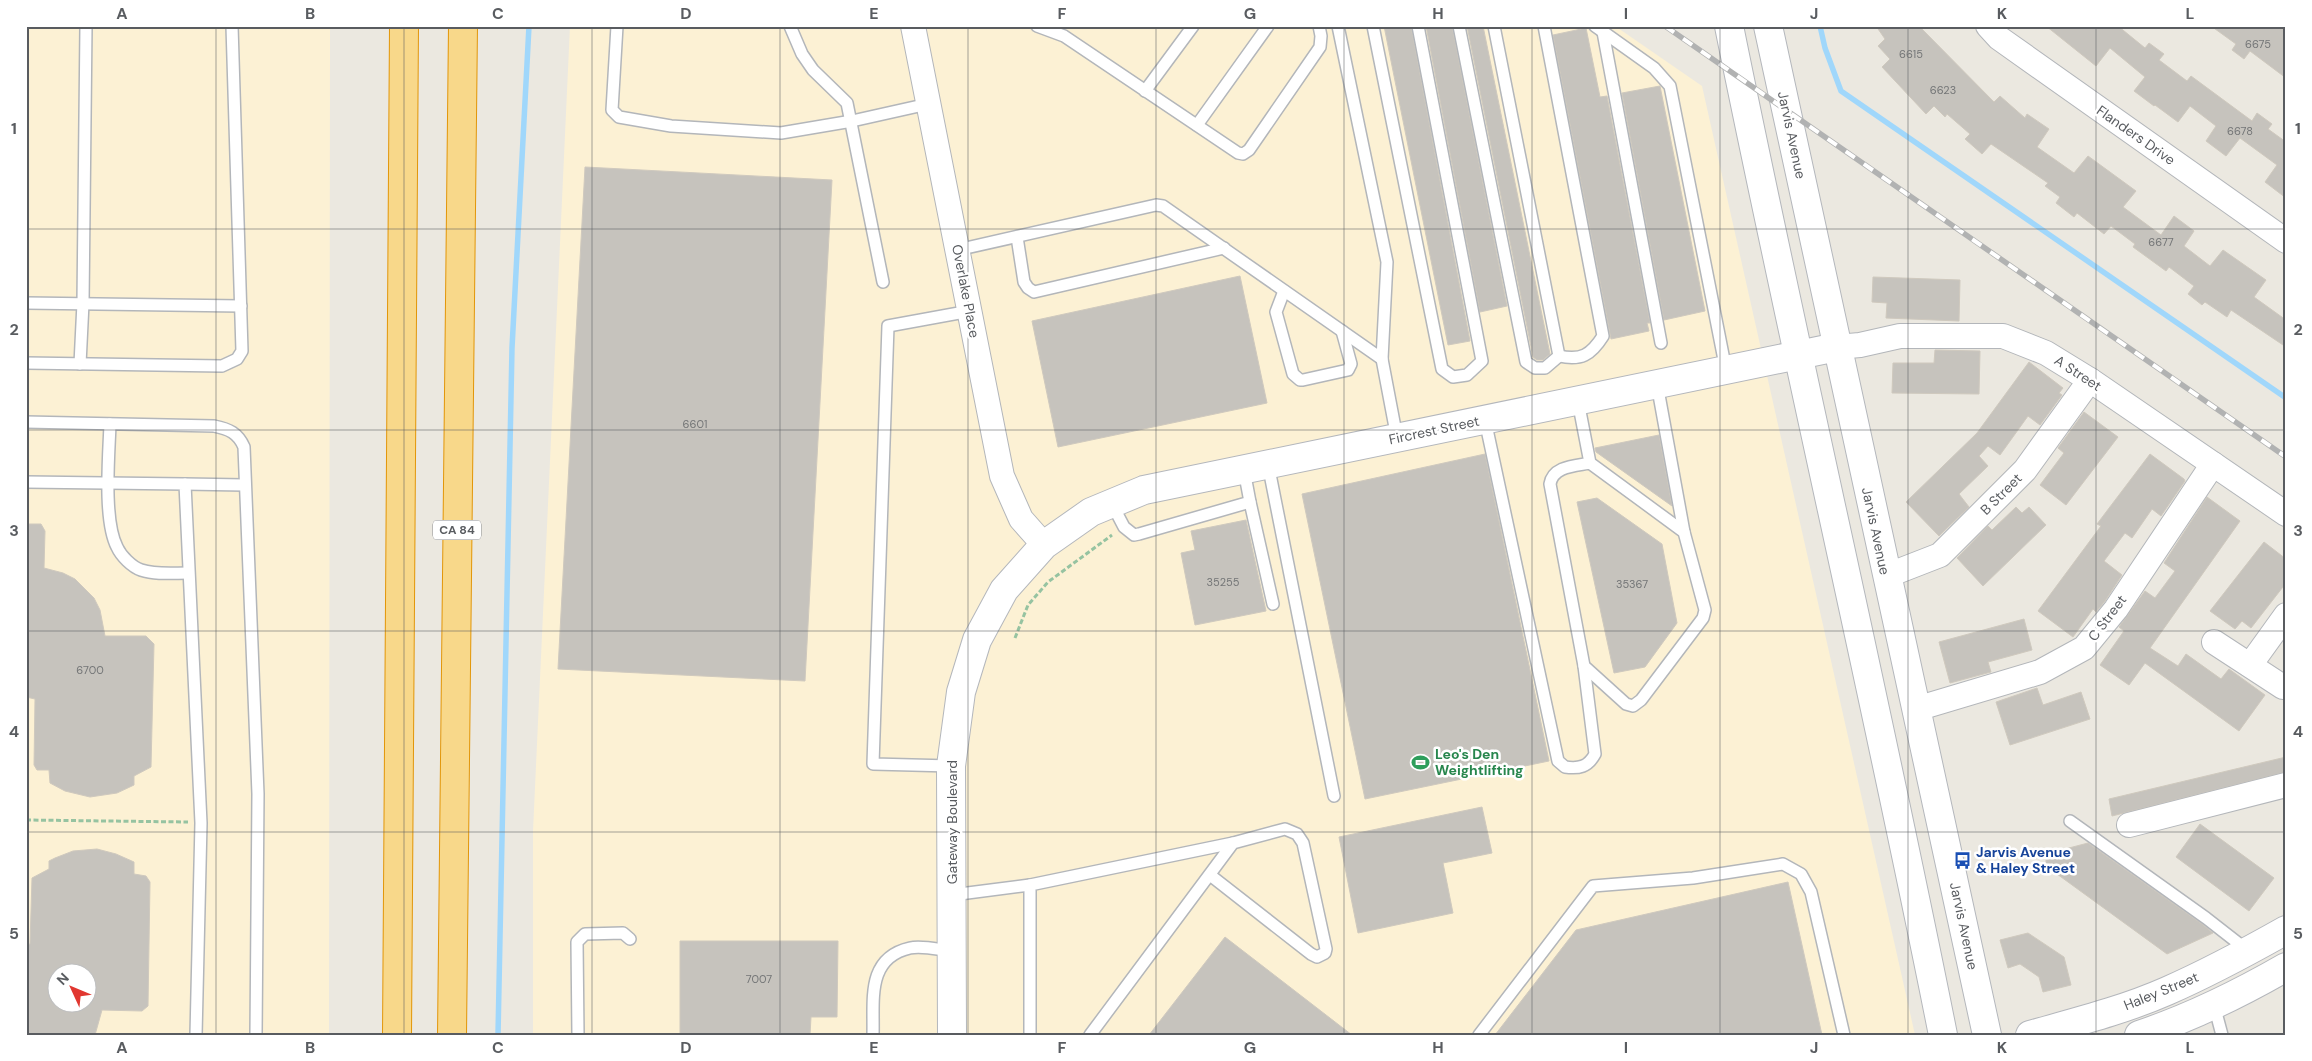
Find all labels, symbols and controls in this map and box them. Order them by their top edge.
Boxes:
text: A [116,3,128,24]
text: B [305,3,315,24]
text: C [492,3,504,24]
text: D [680,3,692,24]
text: E [869,3,879,24]
text: F [1058,3,1067,24]
text: G [1244,3,1256,24]
text: H [1432,3,1444,24]
text: I [1624,3,1628,24]
text: J [1810,3,1818,24]
text: K [1997,3,2008,24]
text: L [2186,3,2195,24]
house number: 6675 [2245,37,2271,51]
house number: 6615 [1899,47,1923,61]
house number: 6623 [1930,83,1956,97]
street label: Jarvis Avenue [1774,90,1810,180]
street label: Flanders Drive [2093,101,2179,169]
text: 1 [11,118,17,139]
text: 1 [2295,118,2301,139]
house number: 6678 [2227,124,2253,138]
house number: 6677 [2148,235,2174,249]
street label: Overlake Place [948,243,984,339]
text: 2 [9,319,19,340]
text: 2 [2293,319,2303,340]
street label: A Street [2051,351,2105,395]
street label: Fircrest Street [1387,412,1481,448]
house number: 6601 [683,417,707,431]
street label: B Street [1976,469,2026,519]
street label: Jarvis Avenue [1858,486,1894,576]
text: 3 [9,520,19,541]
road number: CA 84 [433,520,481,540]
text: 3 [2293,520,2303,541]
house number: 35255 [1207,575,1240,589]
house number: 35367 [1616,577,1648,591]
street label: C Street [2084,591,2130,645]
house number: 6700 [76,663,104,677]
text: 4 [9,721,19,742]
text: 4 [2293,721,2303,742]
place label: Leo's Den Weightlifting [1435,745,1523,779]
sports icon: Leo's Den Weightlifting [1411,752,1431,772]
street label: Gateway Boulevard [943,760,961,884]
place label: Jarvis Avenue & Haley Street [1976,843,2075,877]
bus stop icon: Jarvis Avenue & Haley Street [1952,850,1972,870]
street label: Jarvis Avenue [1946,881,1982,971]
text: 5 [9,923,19,944]
text: 5 [2293,923,2303,944]
north arrow [48,964,98,1014]
street label: Haley Street [2121,968,2201,1014]
text: N [53,969,73,989]
house number: 7007 [746,972,772,986]
text: A [116,1037,128,1058]
text: B [305,1037,315,1058]
text: C [492,1037,504,1058]
text: D [680,1037,692,1058]
text: E [869,1037,879,1058]
text: F [1058,1037,1067,1058]
text: G [1244,1037,1256,1058]
text: H [1432,1037,1444,1058]
text: I [1624,1037,1628,1058]
text: J [1810,1037,1818,1058]
text: K [1997,1037,2008,1058]
text: L [2186,1037,2195,1058]

